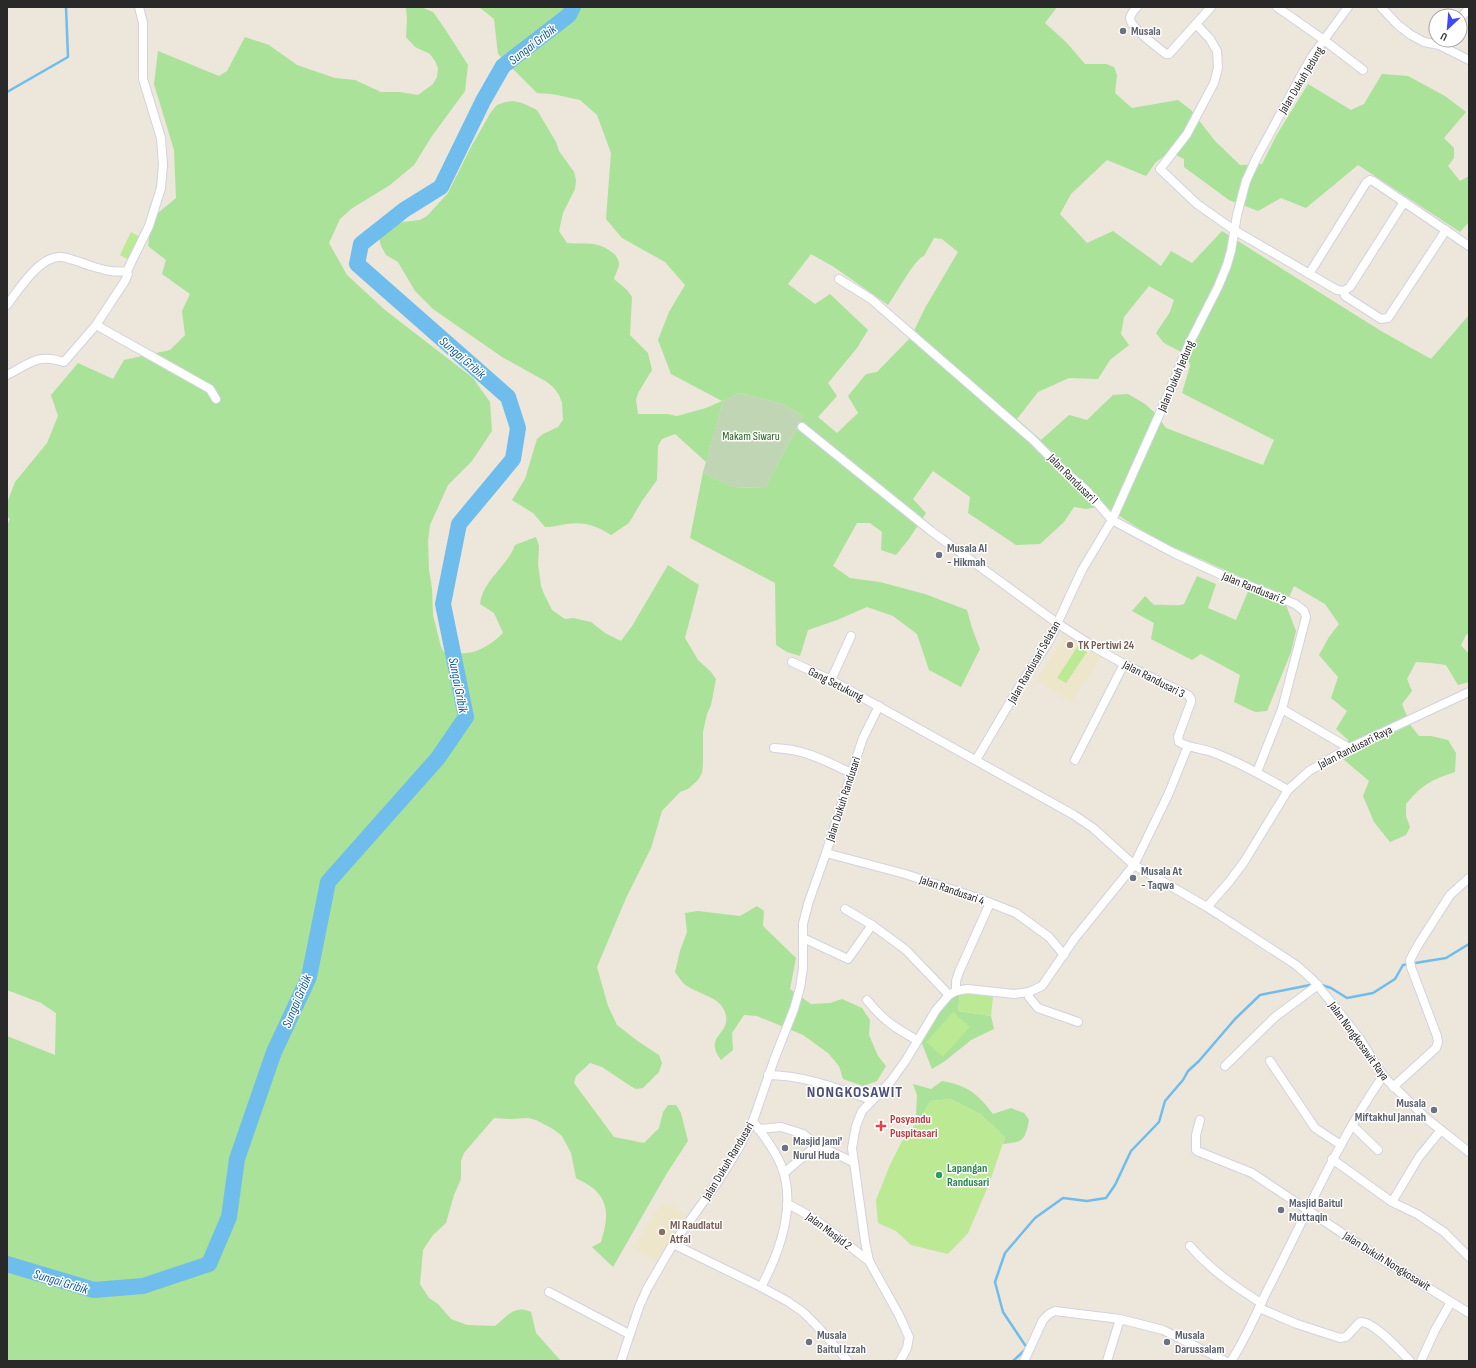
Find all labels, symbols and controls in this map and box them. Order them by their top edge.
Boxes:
north arrow [1428,8,1468,48]
water label: Sungai Gribik [506,21,561,68]
place label: Musala [1131,24,1161,39]
marker: Musala [1118,26,1128,36]
text: U [1438,29,1449,44]
street label: Jalan Dukuh Jedung [1275,44,1327,117]
water label: Sungai Gribik [436,333,490,383]
street label: Jalan Dukuh Jedung [1154,338,1198,415]
park label: Makam Siwaru [722,429,780,444]
street label: Jalan Randusari I [1044,450,1101,508]
place label: Musala Al - Hikmah [947,541,987,570]
marker: Musala Al - Hikmah [934,550,944,560]
street label: Jalan Randusari 2 [1219,568,1288,608]
street label: Jalan Randusari Selatan [1004,618,1064,707]
place label: TK Pertiwi 24 [1078,638,1135,653]
marker: TK Pertiwi 24 [1065,640,1075,650]
water label: Sungai Gribik [445,656,471,715]
street label: Jalan Randusari 3 [1119,657,1187,701]
street label: Gang Setukung [805,664,866,705]
street label: Jalan Randusari Raya [1315,722,1395,773]
street label: Jalan Dukuh Randusari [822,755,864,844]
place label: Musala At - Taqwa [1141,864,1182,893]
street label: Jalan Randusari 4 [916,872,986,909]
marker: Musala At - Taqwa [1128,873,1138,883]
water label: Sungai Gribik [279,971,316,1030]
street label: Jalan Nongkosawit Raya [1324,998,1392,1084]
district label: NONGKOSAWIT [807,1083,903,1102]
place label: Musala Miftakhul Jannah [1355,1096,1426,1125]
marker: Musala Miftakhul Jannah [1429,1105,1439,1115]
place label: Posyandu Puspitasari [890,1112,937,1141]
street label: Jalan Dukuh Randusari [699,1120,758,1204]
marker: Posyandu Puspitasari [875,1120,887,1132]
place label: Masjid Jami' Nurul Huda [793,1134,842,1163]
marker: Masjid Jami' Nurul Huda [780,1143,790,1153]
place label: Lapangan Randusari [947,1161,989,1190]
marker: Lapangan Randusari [934,1170,944,1180]
place label: Masjid Baitul Muttaqin [1289,1196,1343,1225]
marker: Masjid Baitul Muttaqin [1276,1205,1286,1215]
street label: Jalan Masjid 2 [802,1209,855,1253]
place label: MI Raudlatul Atfal [669,1218,722,1247]
marker: MI Raudlatul Atfal [657,1227,667,1237]
street label: Jalan Dukuh Nongkosawit [1339,1228,1434,1295]
water label: Sungai Gribik [32,1266,91,1298]
place label: Musala Baitul Izzah [817,1328,866,1357]
place label: Musala Darussalam [1175,1328,1224,1357]
marker: Musala Baitul Izzah [804,1337,814,1347]
marker: Musala Darussalam [1162,1337,1172,1347]

